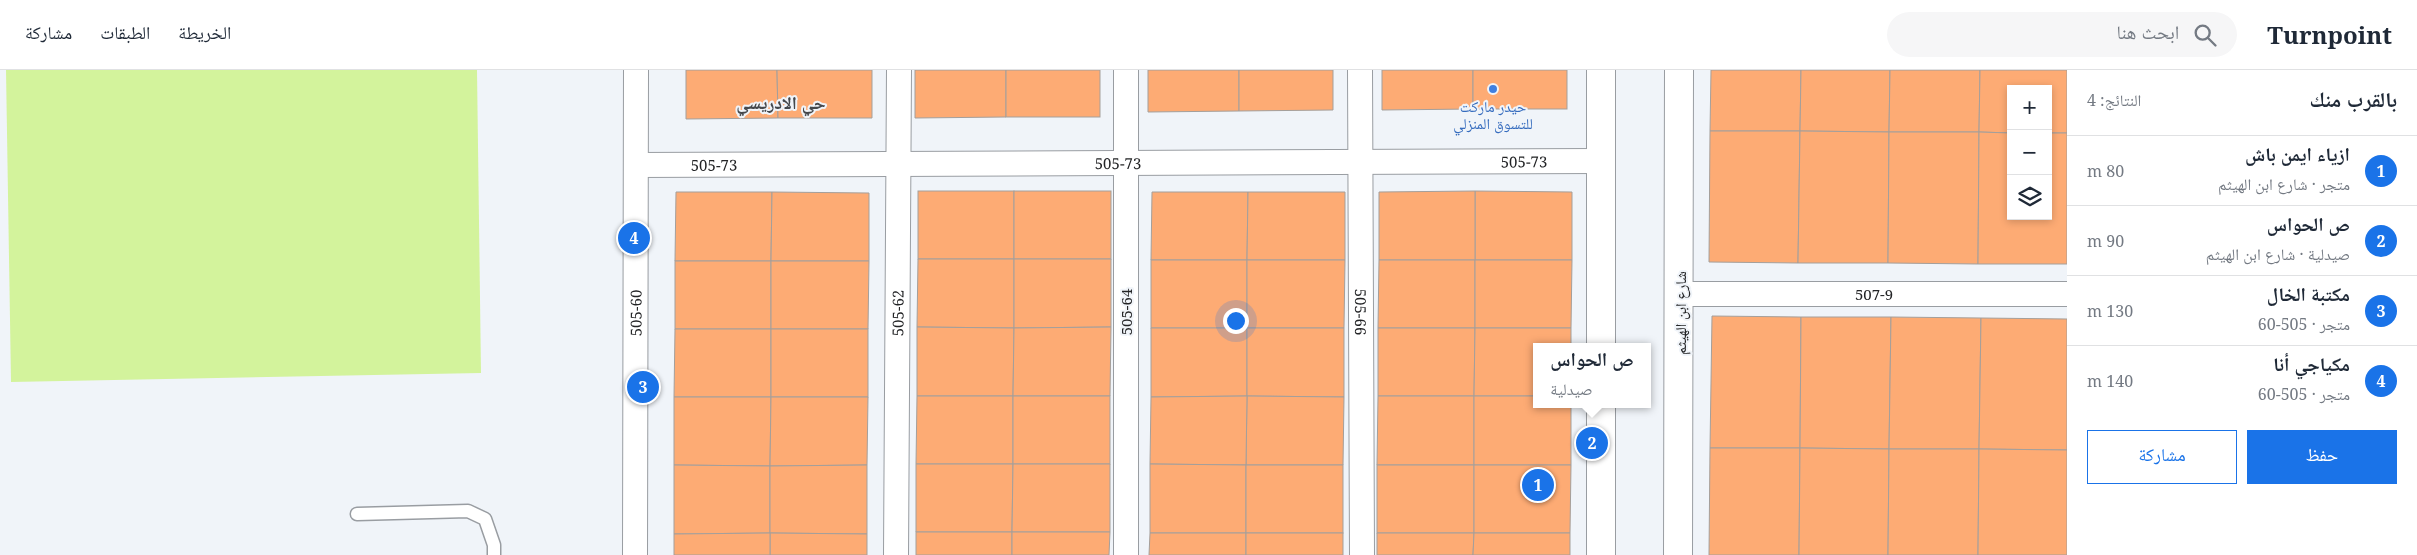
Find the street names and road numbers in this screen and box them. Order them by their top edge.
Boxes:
street label: 505-73 [1501,151,1547,171]
street label: 505-73 [1095,153,1141,173]
street label: 505-73 [691,155,737,175]
street label: شارع ابن الهيثم [1670,271,1691,355]
street label: 507-9 [1855,284,1893,304]
street label: 505-64 [1116,288,1136,335]
street label: 505-66 [1351,289,1371,335]
street label: 505-60 [625,290,646,336]
street label: 505-62 [887,290,908,336]

